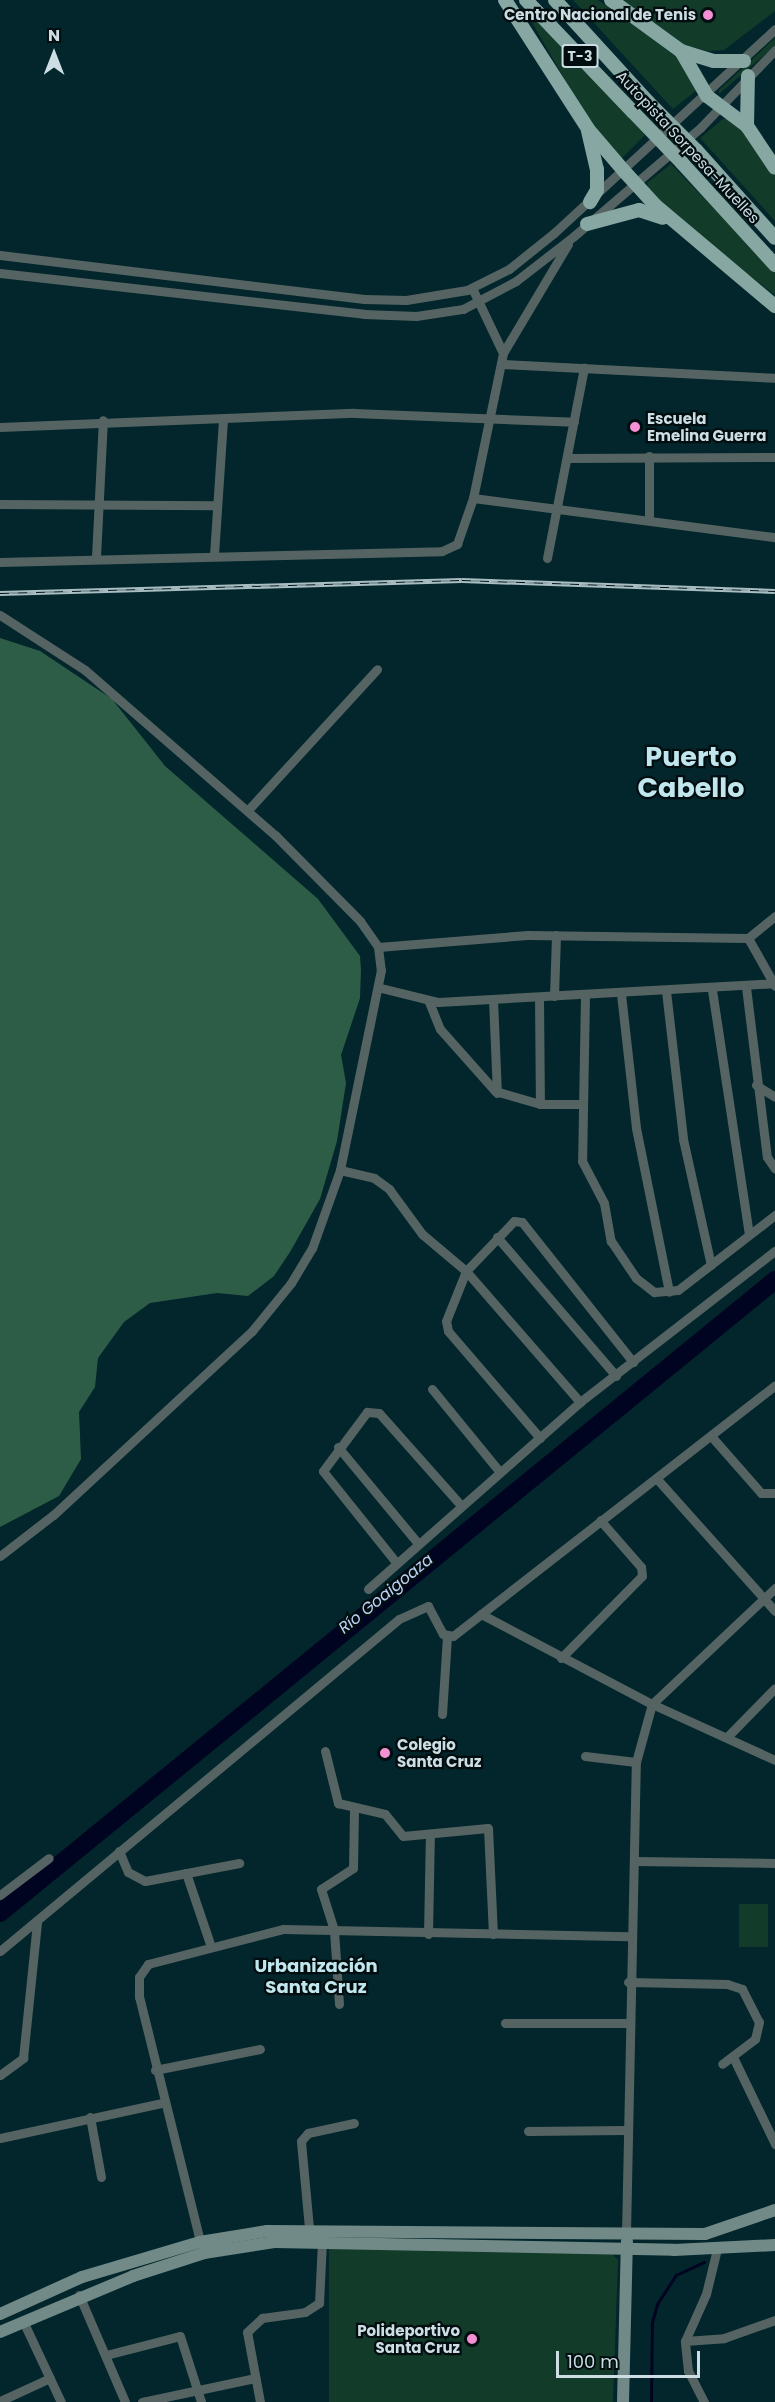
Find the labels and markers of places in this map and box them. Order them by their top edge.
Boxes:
place label: Centro Nacional de Tenis [504,6,696,24]
marker: Centro Nacional de Tenis [701,8,715,22]
place label: Escuela Emelina Guerra [647,409,766,444]
marker: Escuela Emelina Guerra [628,420,642,434]
place label: Colegio Santa Cruz [397,1735,481,1770]
marker: Colegio Santa Cruz [378,1746,392,1760]
place label: Polideportivo Santa Cruz [357,2321,460,2356]
marker: Polideportivo Santa Cruz [465,2332,479,2346]

